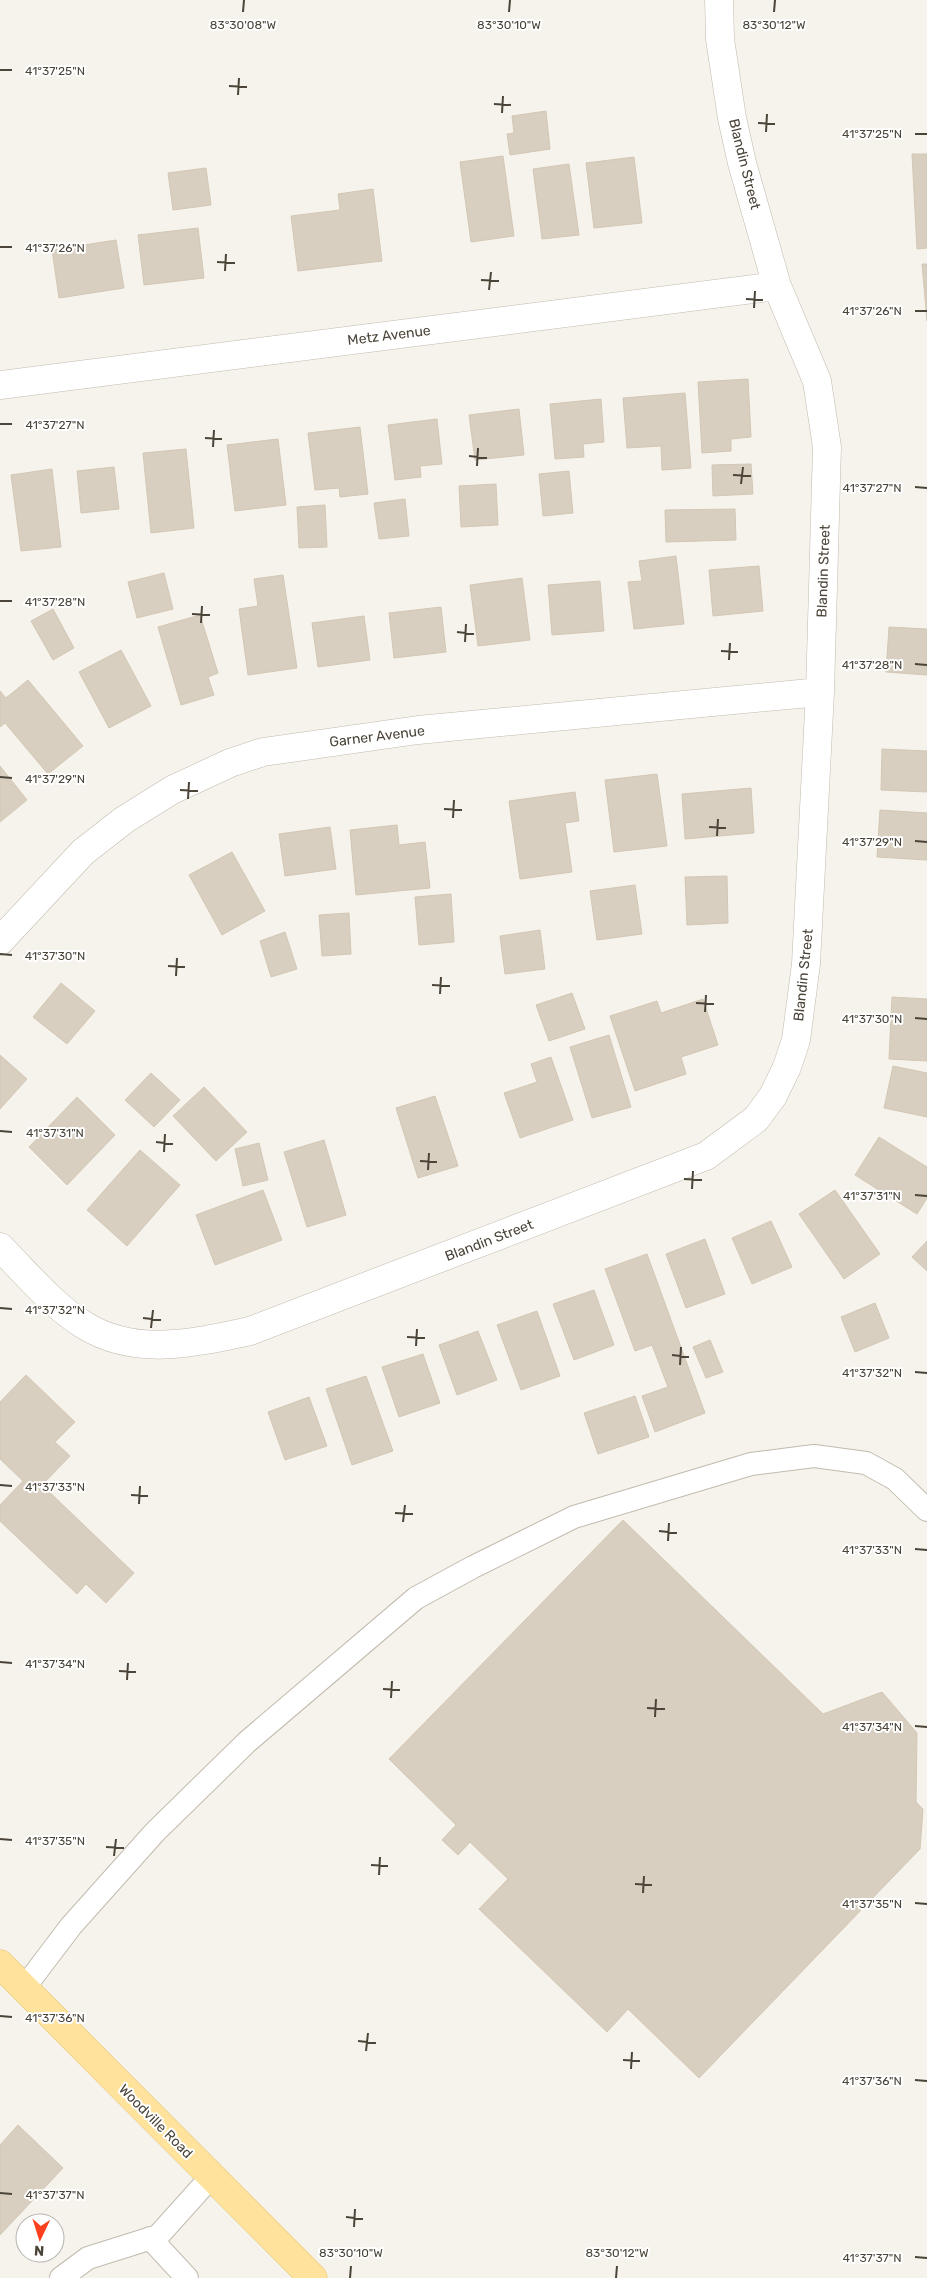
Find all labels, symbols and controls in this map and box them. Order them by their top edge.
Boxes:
text: 83°30'08"W [210,18,277,32]
text: 83°30'10"W [477,18,541,32]
text: 83°30'12"W [742,18,806,32]
text: 41°37'25"N [25,64,85,78]
street label: Blandin Street [725,117,764,212]
text: 41°37'25"N [842,127,902,141]
text: 41°37'26"N [25,241,85,255]
text: 41°37'26"N [842,304,902,318]
street label: Metz Avenue [347,322,432,349]
text: 41°37'27"N [25,418,85,432]
text: 41°37'27"N [842,481,902,495]
street label: Blandin Street [813,524,834,618]
text: 41°37'28"N [25,595,85,609]
text: 41°37'28"N [842,658,902,672]
street label: Garner Avenue [328,722,426,751]
text: 41°37'29"N [25,772,85,786]
text: 41°37'29"N [842,835,902,849]
street label: Blandin Street [790,927,817,1022]
text: 41°37'30"N [25,949,85,963]
text: 41°37'30"N [842,1012,902,1026]
text: 41°37'31"N [26,1126,84,1140]
text: 41°37'31"N [843,1189,901,1203]
street label: Blandin Street [443,1216,536,1265]
text: 41°37'32"N [25,1303,85,1317]
text: 41°37'32"N [842,1366,902,1380]
text: 41°37'33"N [25,1480,85,1494]
text: 41°37'33"N [842,1543,902,1557]
text: 41°37'34"N [25,1657,85,1671]
text: 41°37'34"N [842,1720,902,1734]
text: 41°37'35"N [25,1834,85,1848]
text: 41°37'35"N [842,1897,902,1911]
text: 41°37'36"N [25,2011,85,2025]
text: 41°37'36"N [842,2074,902,2088]
street label: Woodville Road [115,2081,196,2162]
text: 41°37'37"N [25,2188,85,2202]
north arrow [15,2213,65,2263]
text: N [34,2242,45,2259]
text: 83°30'10"W [319,2246,383,2260]
text: 83°30'12"W [585,2246,649,2260]
text: 41°37'37"N [842,2251,902,2265]

